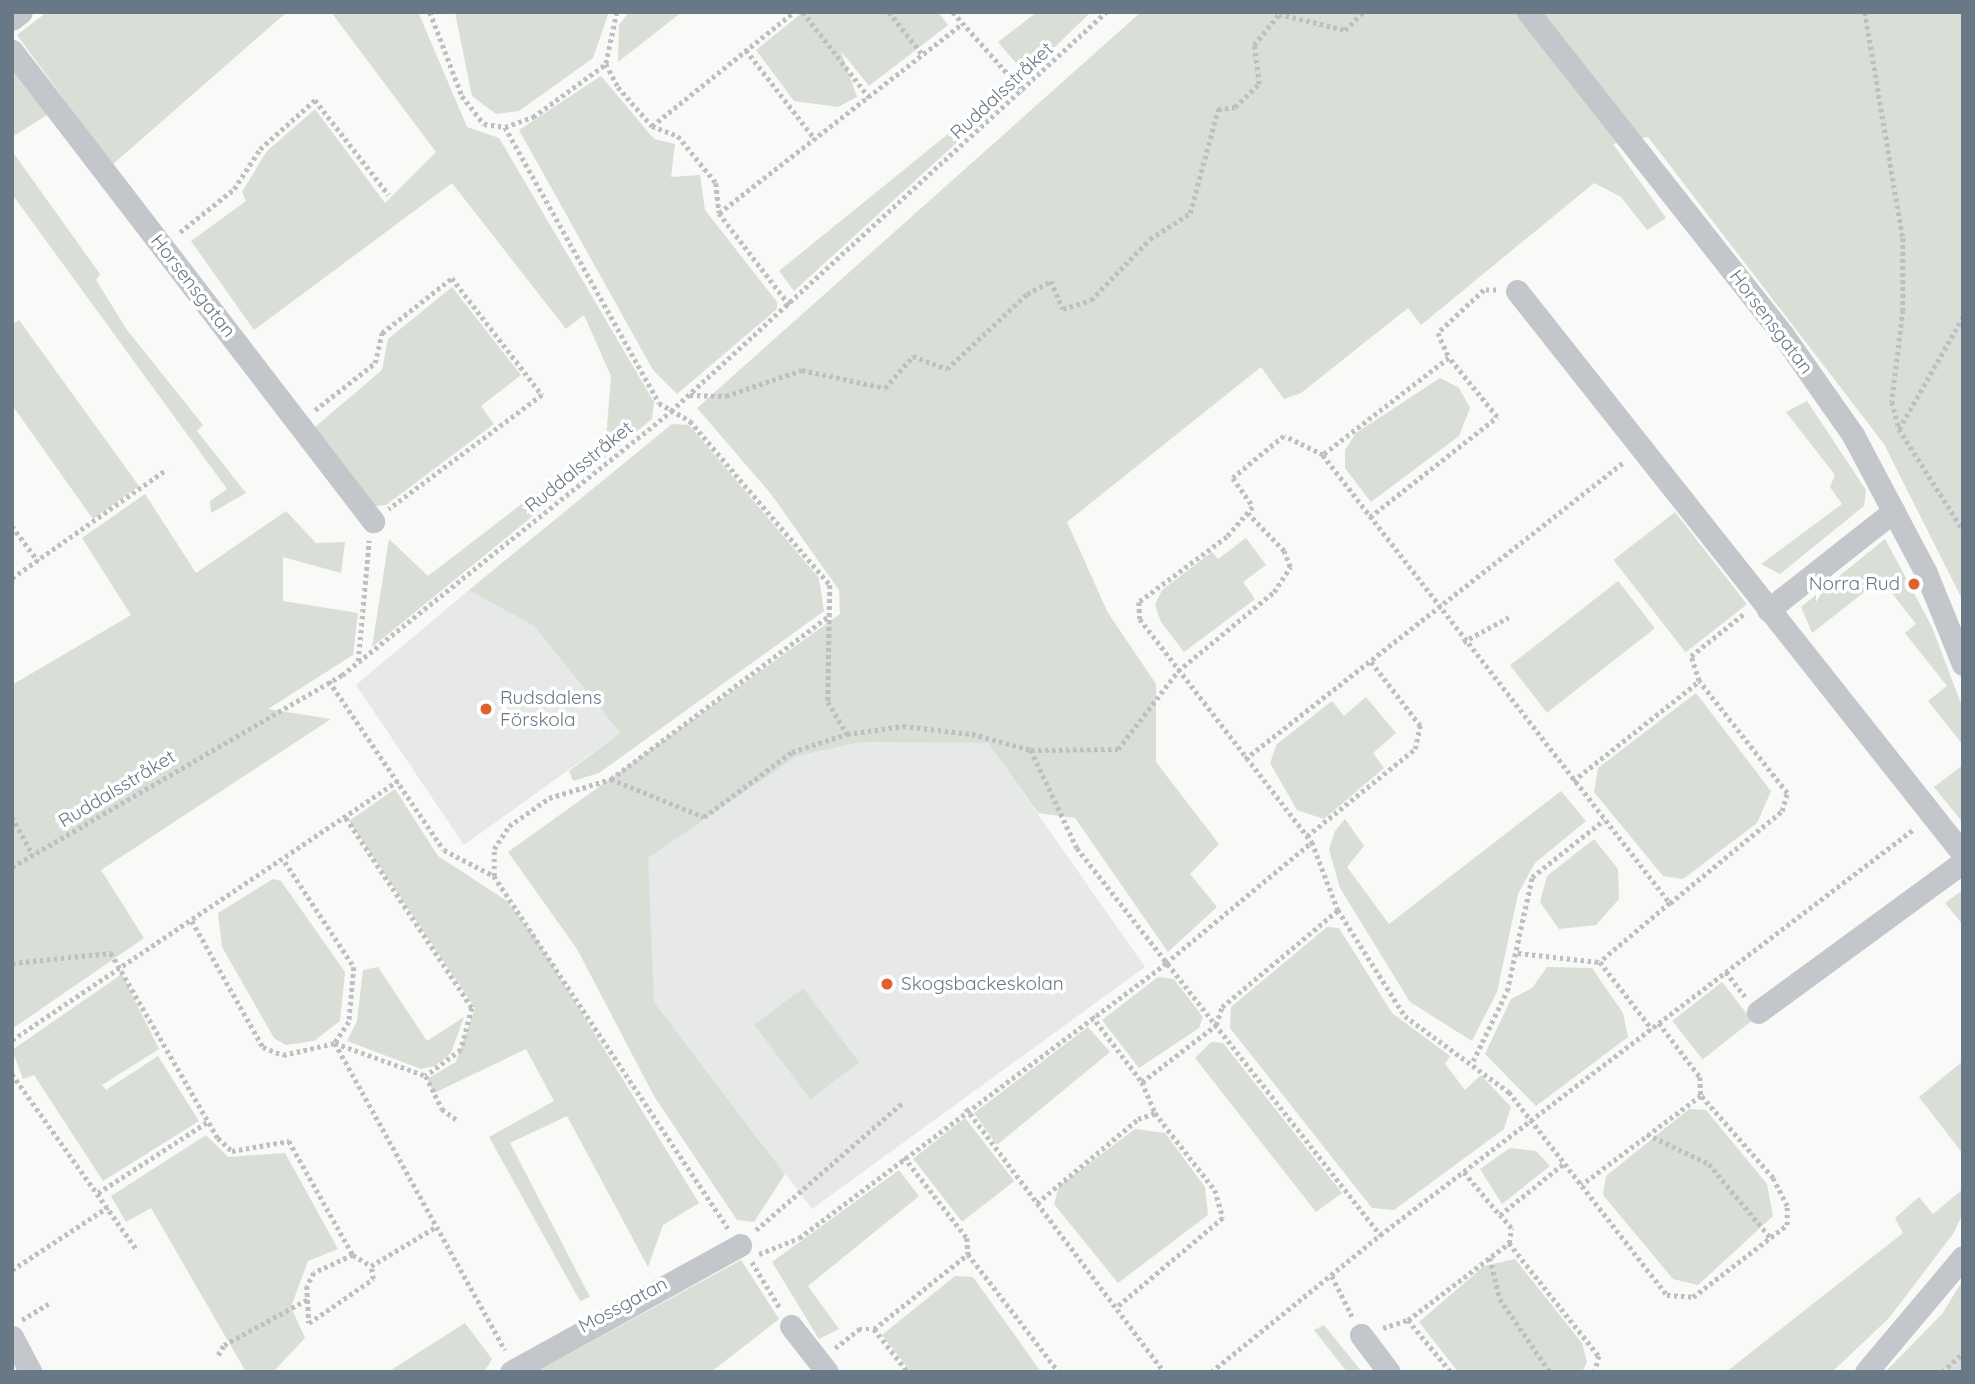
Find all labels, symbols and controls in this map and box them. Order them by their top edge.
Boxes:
street label: Ruddalsstråket [946,38,1058,144]
street label: Horsensgatan [146,230,240,342]
street label: Horsensgatan [1725,266,1817,378]
street label: Ruddalsstråket [521,417,637,517]
place label: Norra Rud [1809,573,1900,595]
marker: Norra Rud [1906,576,1922,592]
place label: Rudsdalens Förskola [500,687,602,731]
marker: Rudsdalens Förskola [478,701,494,717]
street label: Ruddalsstråket [55,745,179,833]
place label: Skogsbackeskolan [901,973,1064,995]
marker: Skogsbackeskolan [879,976,895,992]
street label: Mossgatan [575,1272,671,1338]

